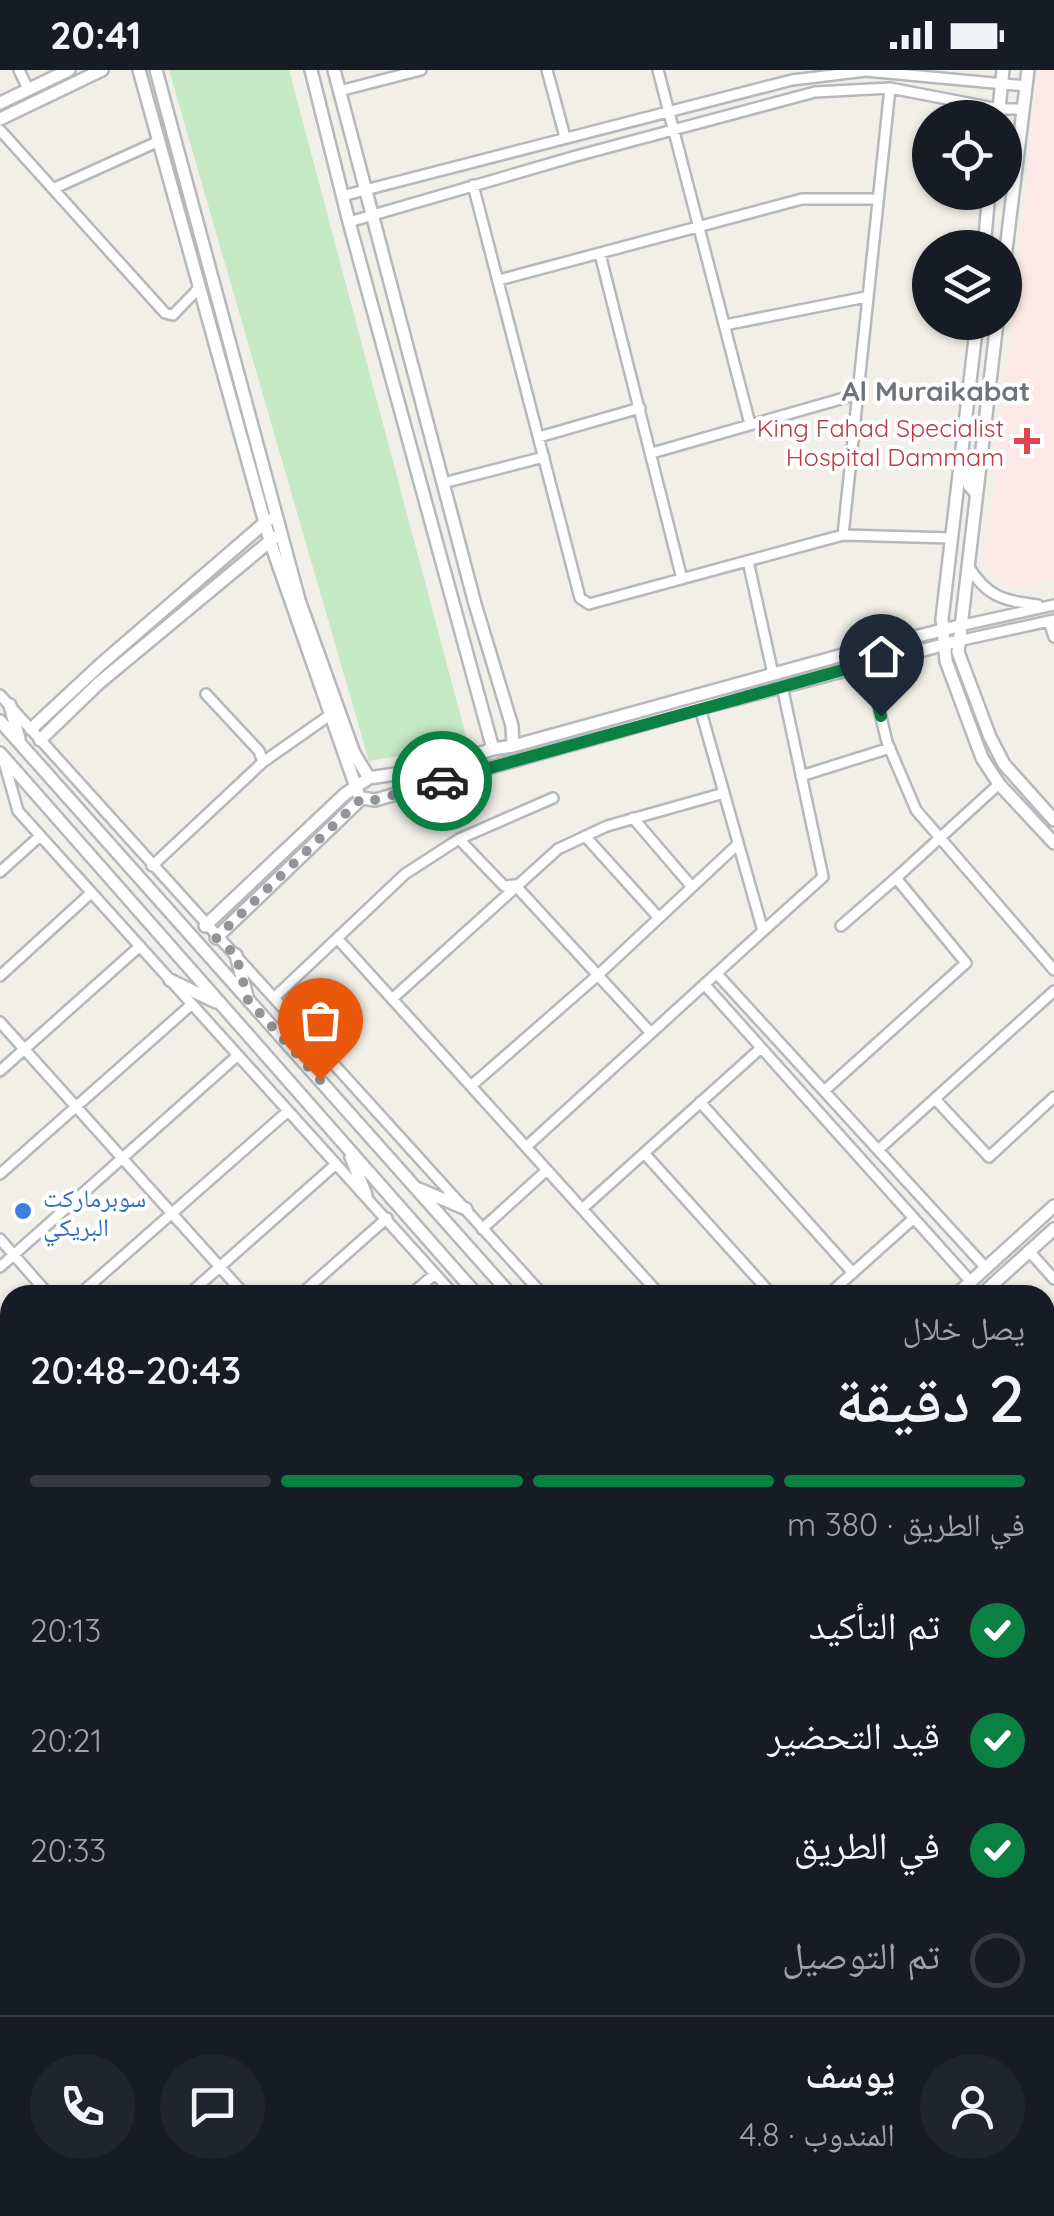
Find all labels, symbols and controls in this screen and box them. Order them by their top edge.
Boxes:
text: 20:41 [50,11,141,59]
map controls [912,100,1022,340]
button: locate [912,100,1022,210]
button: layers [912,230,1022,340]
district label: Al Muraikabat [842,373,1030,408]
place label: King Fahad Specialist Hospital Dammam [757,412,1004,472]
marker: King Fahad Specialist Hospital Dammam [1014,428,1040,454]
pin [839,614,924,717]
icon: home [854,629,909,684]
courier [392,731,492,831]
icon: car [415,754,470,809]
pin [278,978,363,1081]
icon: bag [293,993,348,1048]
place label: سوبرماركت البريكي [43,1182,146,1247]
marker: سوبرماركت البريكي [12,1200,34,1222]
text: يصل خلال [903,1308,1025,1348]
text: 20:43–20:48 [30,1346,241,1394]
text: 2 دقيقة [835,1357,1025,1438]
text: في الطريق · 380 m [787,1504,1025,1544]
text: تم التأكيد [809,1601,940,1649]
icon: check [970,1603,1025,1658]
text: 20:13 [30,1610,101,1650]
text: قيد التحضير [767,1711,940,1759]
icon: check [970,1713,1025,1768]
text: 20:21 [30,1720,102,1760]
text: في الطريق [794,1821,940,1869]
icon: check [970,1823,1025,1878]
text: 20:33 [30,1830,106,1870]
text: تم التوصيل [782,1931,940,1979]
text: يوسف [805,2050,895,2098]
button: phone [30,2054,135,2159]
button: chat [160,2054,265,2159]
button: person [920,2054,1025,2159]
text: المندوب · 4.8 [740,2114,895,2154]

